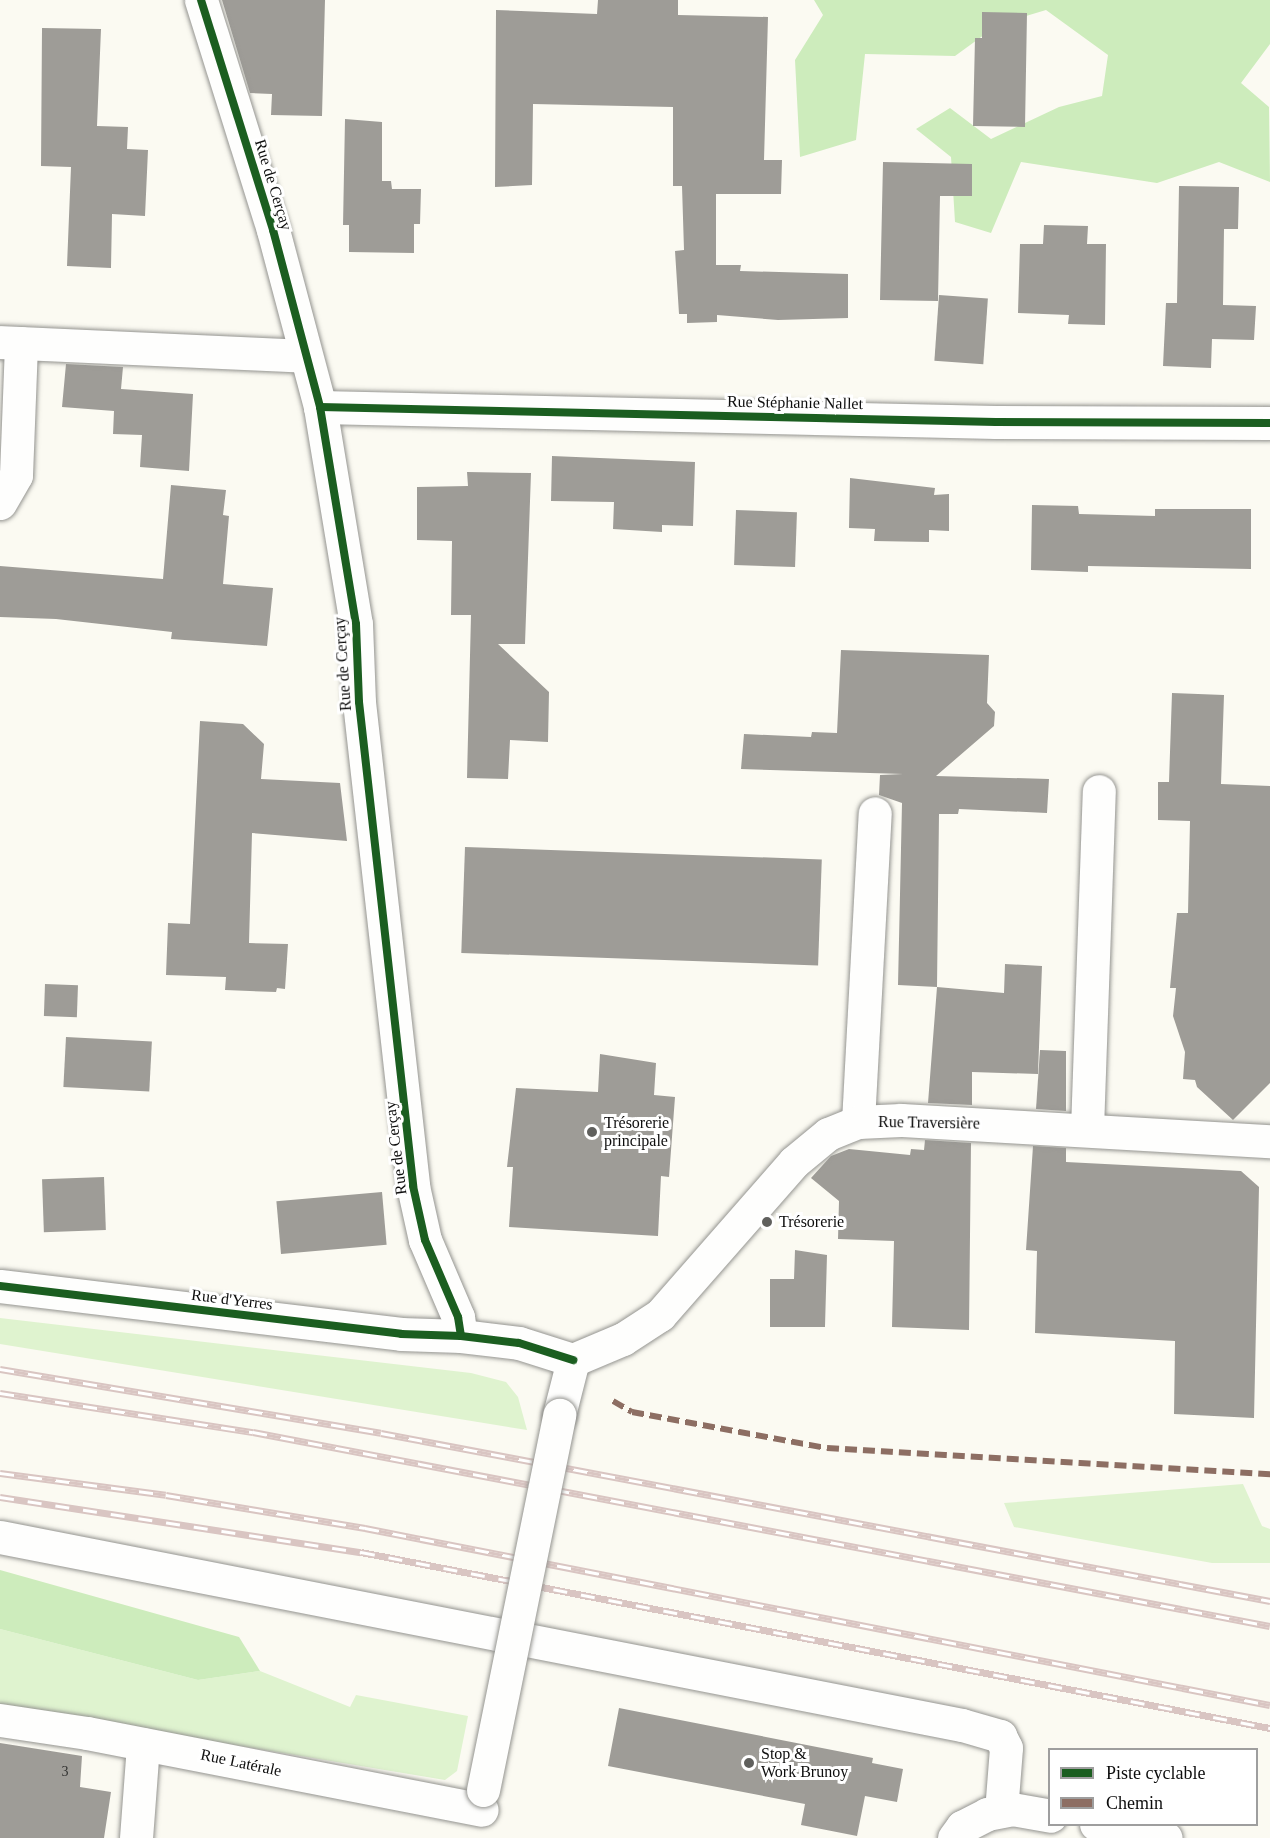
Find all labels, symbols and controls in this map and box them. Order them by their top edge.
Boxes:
street label: Rue de Cerçay [250,137,296,233]
street label: Rue Stéphanie Nallet [727,392,863,414]
street label: Rue de Cerçay [330,616,356,712]
street label: Rue de Cerçay [381,1100,411,1196]
place label: Trésorerie principale [604,1113,669,1151]
street label: Rue Traversière [878,1113,980,1133]
marker: Trésorerie principale [585,1125,599,1139]
place label: Trésorerie [779,1212,844,1232]
marker: Trésorerie [760,1215,774,1229]
street label: Rue d'Yerres [190,1285,274,1315]
place label: Stop & Work Brunoy [761,1744,848,1782]
street label: Rue Latérale [199,1745,283,1781]
legend [1048,1748,1258,1826]
marker: Stop & Work Brunoy [742,1756,756,1770]
text: Piste cyclable [1106,1763,1205,1783]
house number: 3 [62,1764,68,1780]
text: Chemin [1106,1793,1163,1813]

